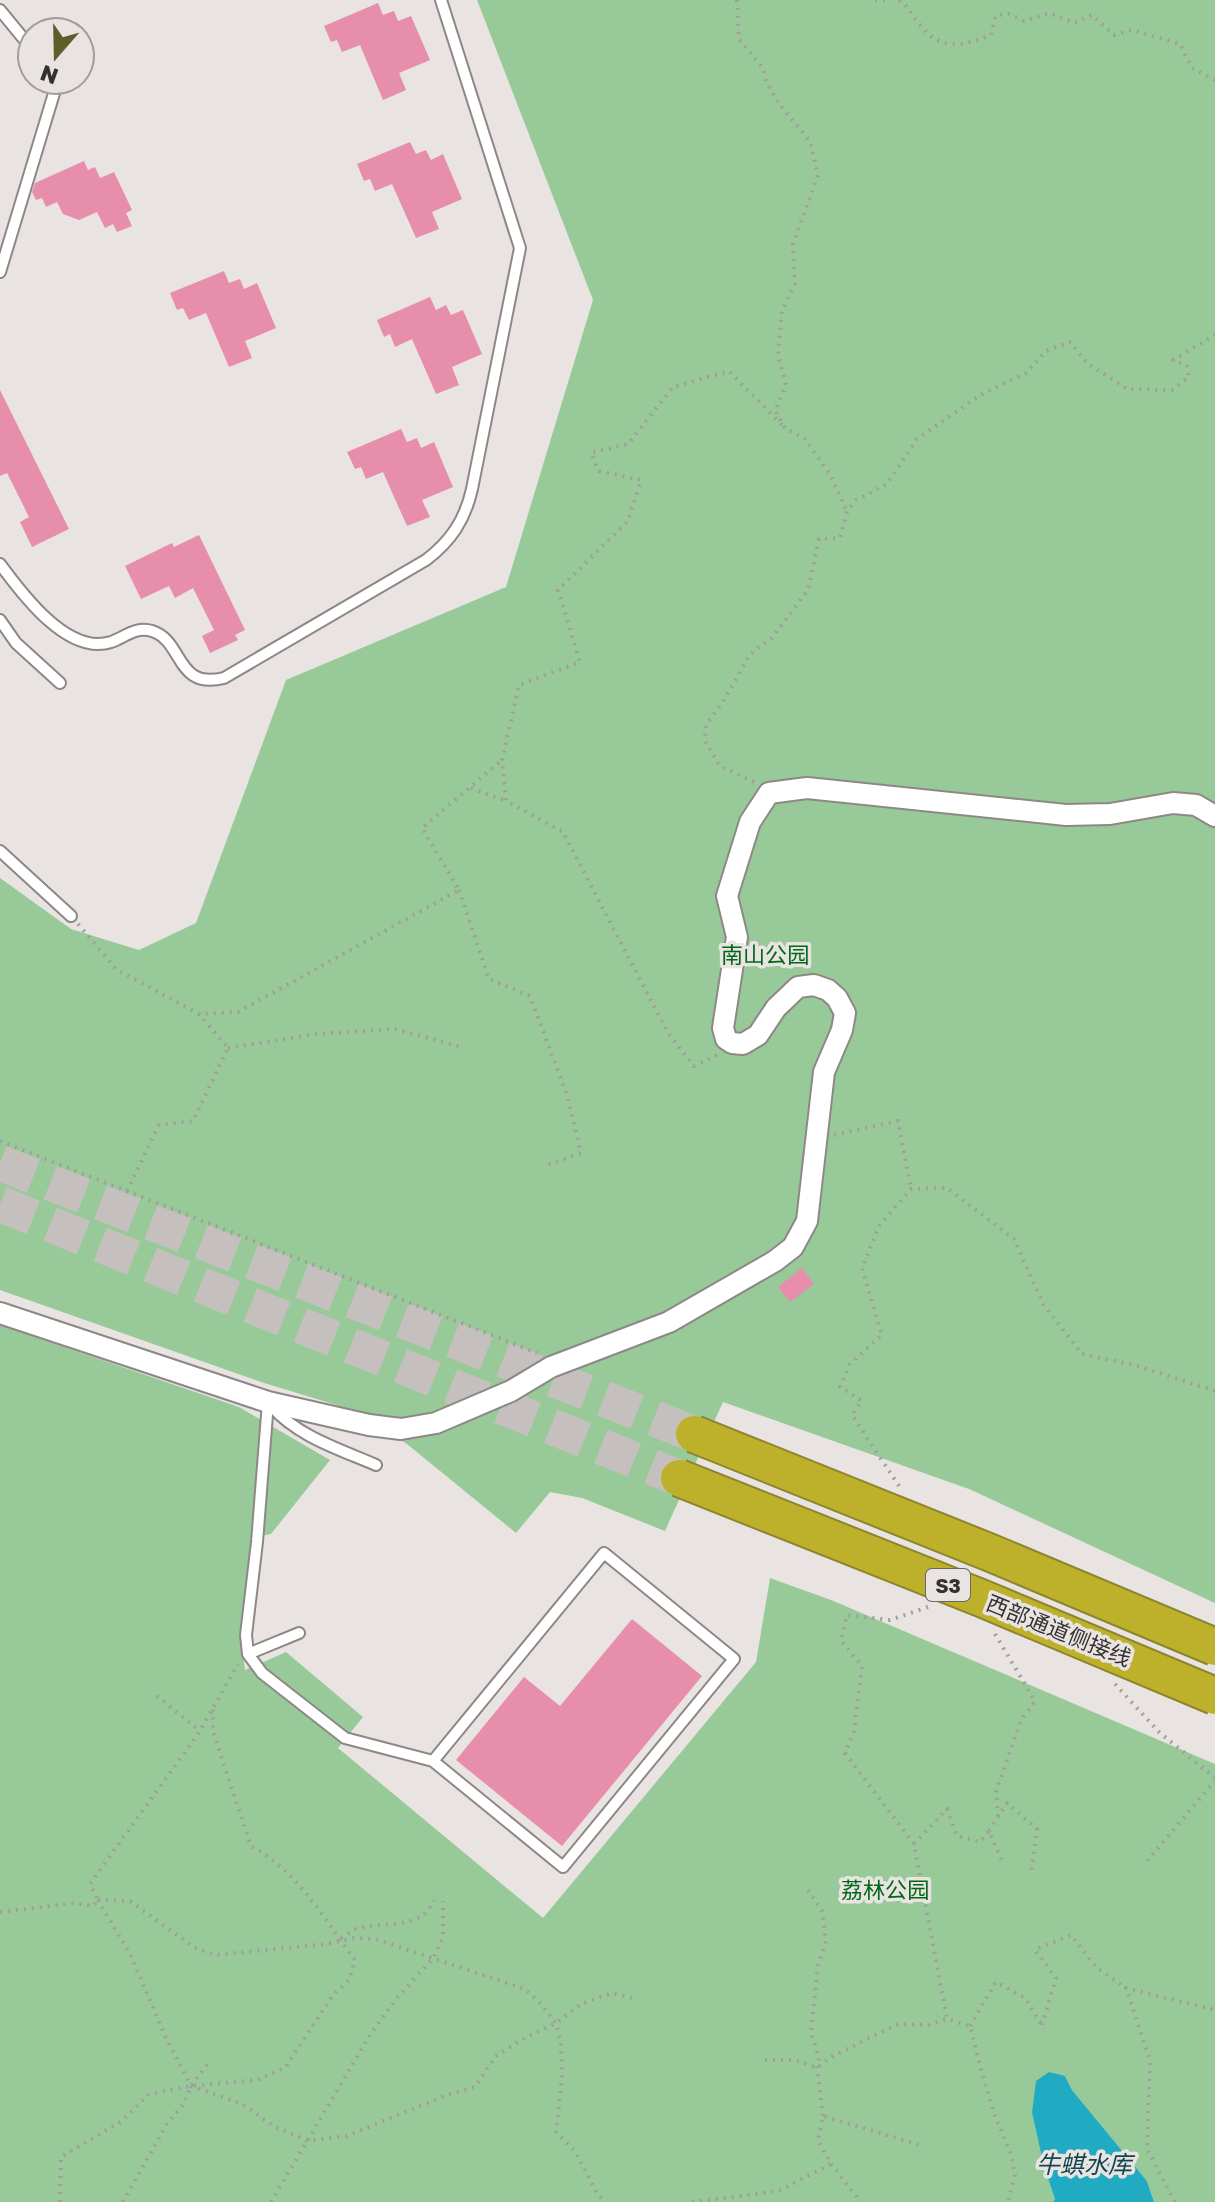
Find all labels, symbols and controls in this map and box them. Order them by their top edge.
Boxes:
north arrow [16,16,96,96]
text: N [37,60,61,91]
park label: 南山公园 [721,941,809,968]
road number: S3 [926,1569,970,1601]
street label: 西部通道侧接线 [983,1589,1135,1671]
park label: 荔林公园 [841,1876,929,1903]
water label: 牛蜞水库 [1036,2149,1136,2178]

